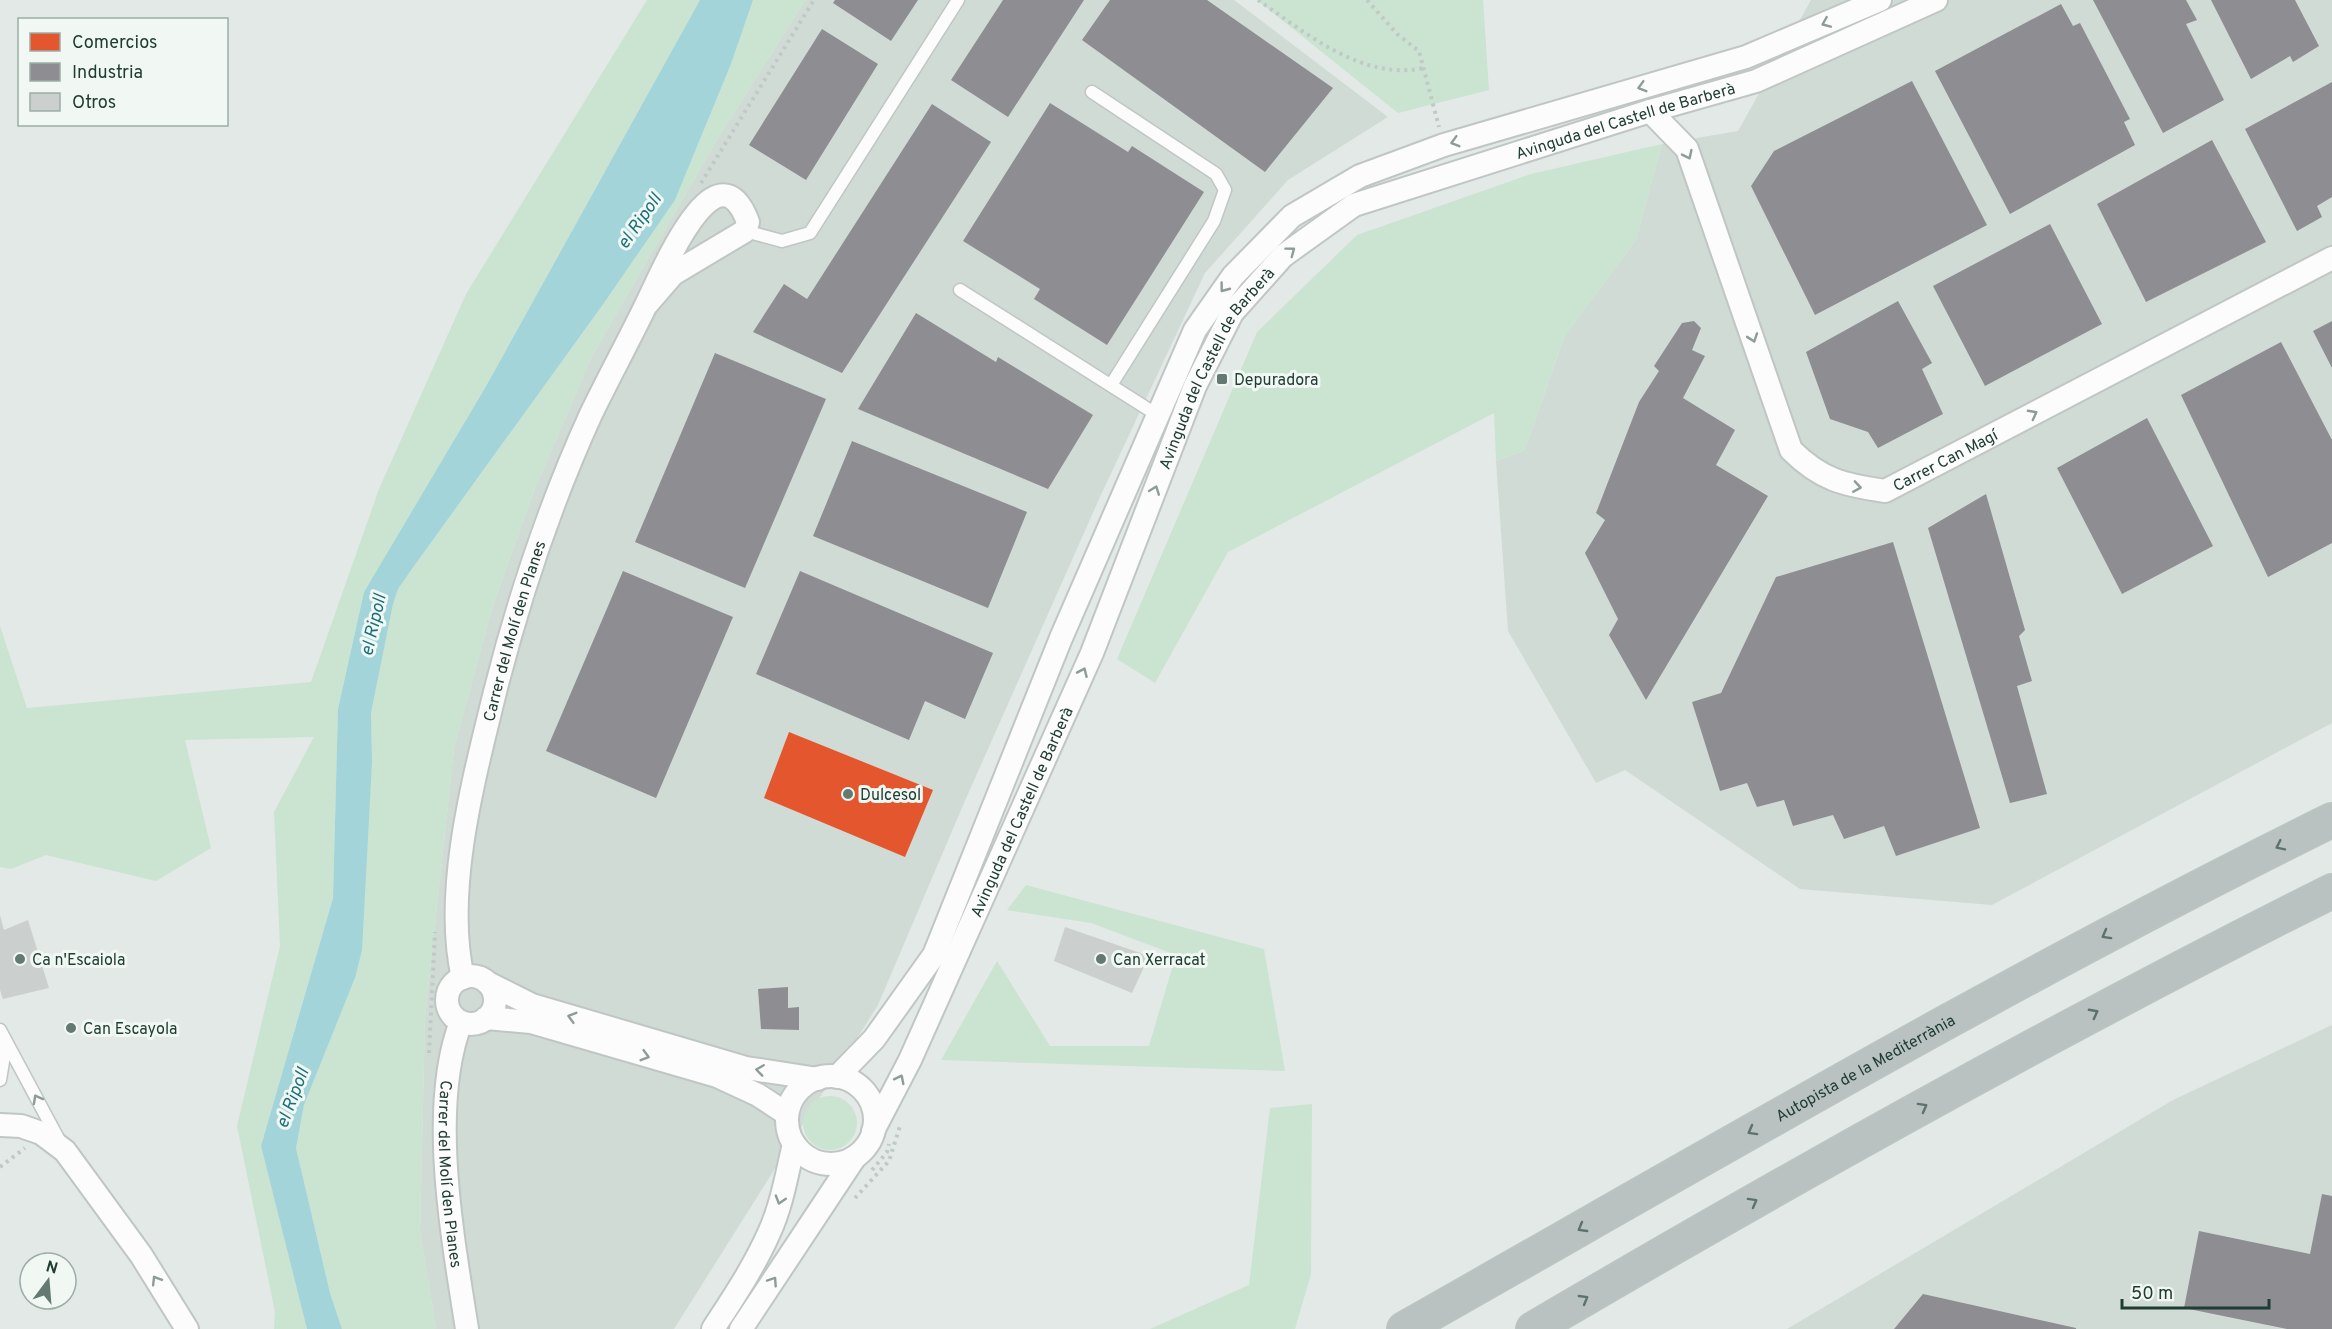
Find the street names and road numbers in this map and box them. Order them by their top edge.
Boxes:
street label: Avinguda del Castell de Barberà [1514,79,1738,165]
street label: Avinguda del Castell de Barberà [1156,264,1280,473]
street label: Carrer Can Magí [1890,425,2003,497]
street label: Carrer del Molí den Planes [480,538,551,724]
street label: Avinguda del Castell de Barberà [967,704,1079,921]
street label: Autopista de la Mediterrània [1773,1011,1959,1127]
street label: Carrer del Molí den Planes [433,1079,465,1269]

